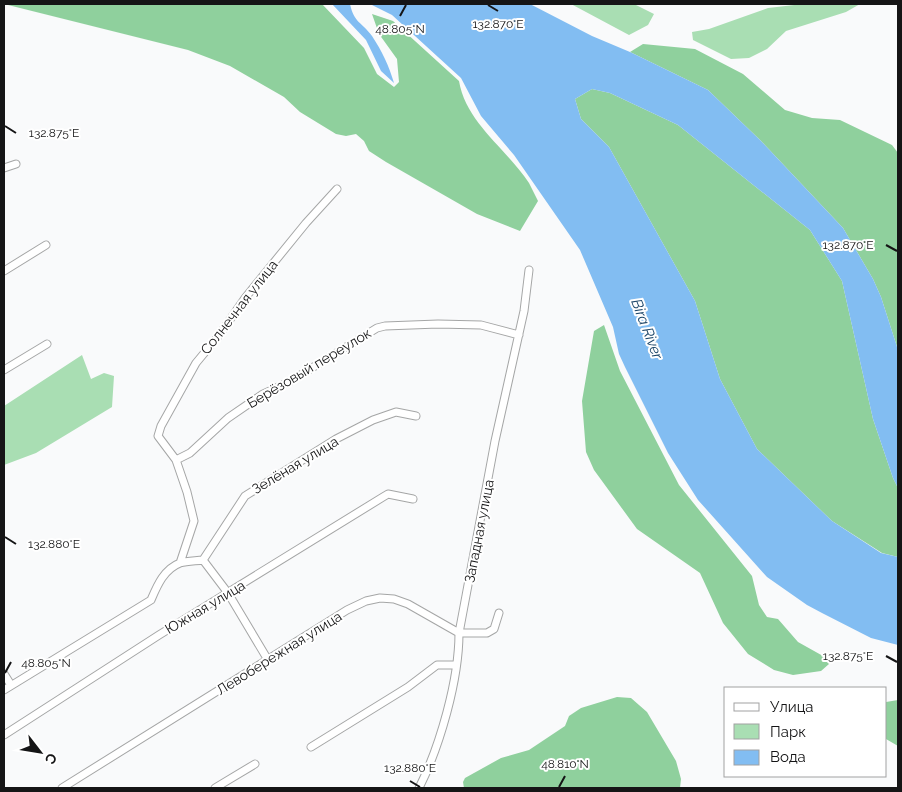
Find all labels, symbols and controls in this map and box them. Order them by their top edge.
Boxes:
text: 132.870°E [472,17,524,31]
text: 48.805°N [375,22,425,36]
text: 132.875°E [29,126,79,140]
text: 132.870°E [822,238,874,252]
street label: Солнечная улица [197,257,281,357]
water label: Bira River [627,296,667,363]
street label: Берёзовый переулок [244,325,374,411]
street label: Зелёная улица [249,433,341,497]
street label: Западная улица [461,478,497,584]
text: 132.880°E [28,537,80,551]
street label: Южная улица [162,577,248,637]
street label: Левобережная улица [213,608,345,698]
text: 132.875°E [823,649,873,663]
text: 48.805°N [21,656,71,670]
legend [724,687,887,777]
text: Улица [770,698,814,716]
text: Парк [770,723,806,741]
north arrow [15,727,65,777]
text: Вода [770,748,806,766]
text: С [42,750,60,767]
text: 48.810°N [541,757,589,771]
text: 132.880°E [384,761,436,775]

